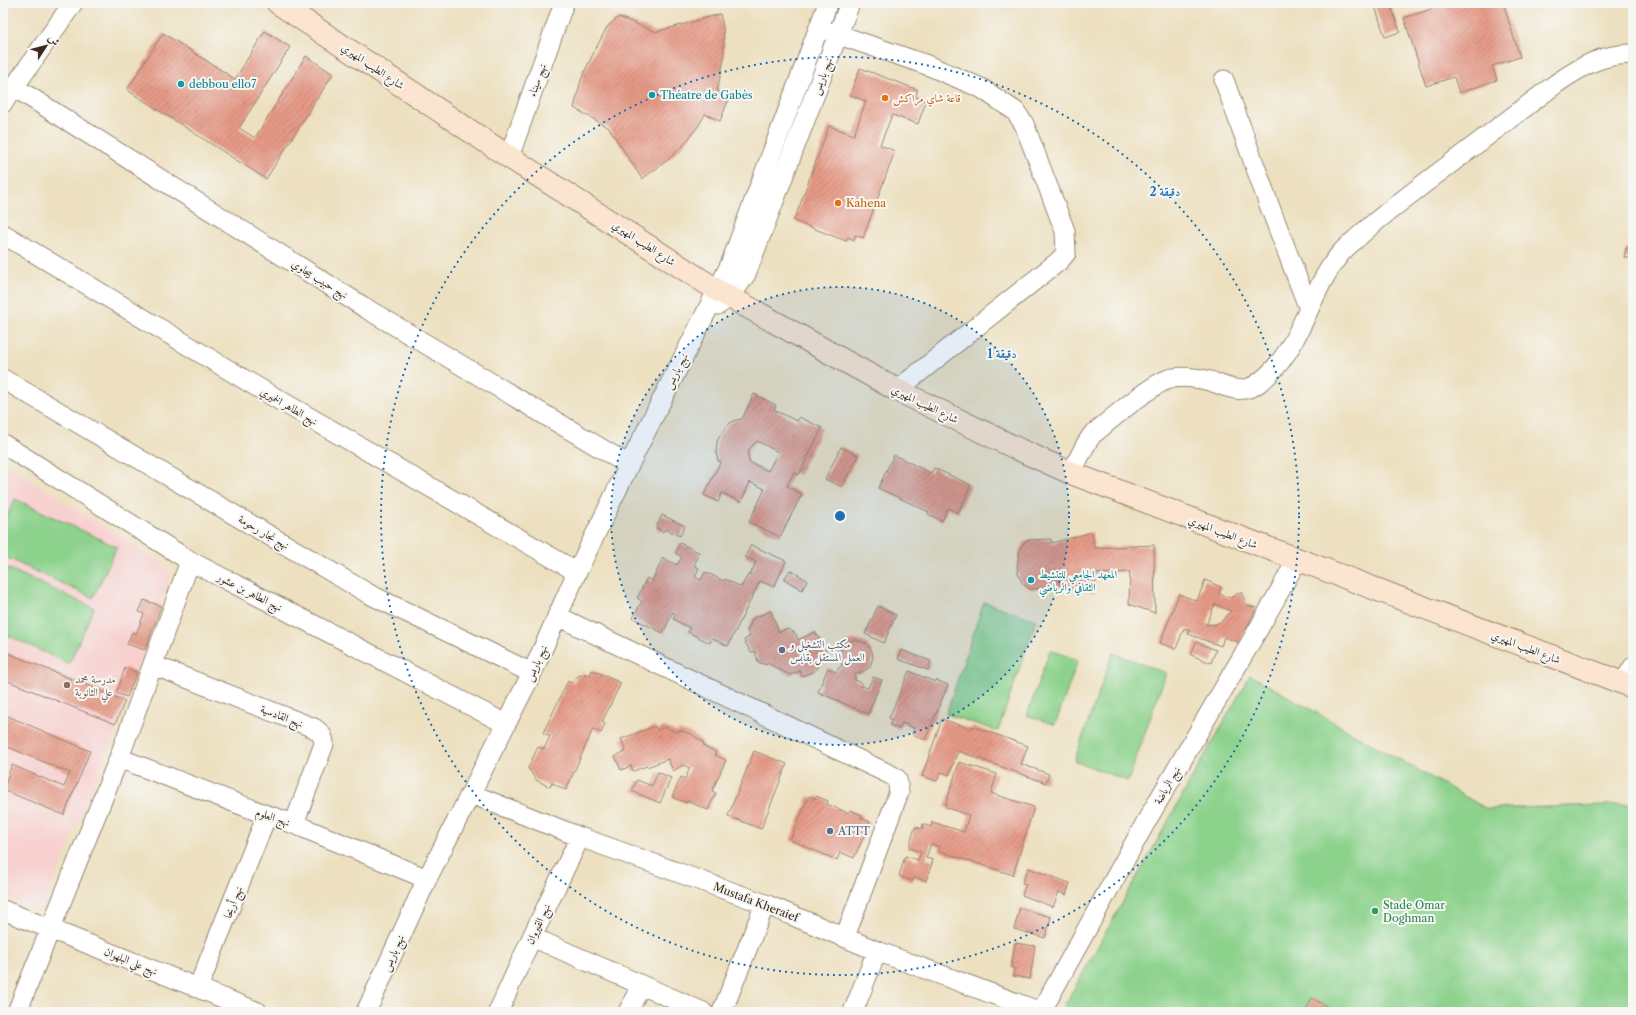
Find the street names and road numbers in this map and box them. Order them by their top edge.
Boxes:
street label: شارع الطيب المهيري [337,40,407,95]
street label: نهج باريس [809,55,839,98]
street label: نهج سيناء [525,62,553,100]
street label: شارع الطيب المهيري [608,217,678,271]
street label: نهج حبيب بيجاوي [287,256,351,305]
street label: نهج باريس [661,351,695,393]
street label: شارع الطيب المهيري [888,382,961,429]
street label: نهج الطاهر الخميري [256,384,320,432]
street label: نهج نجار رحومة [234,512,292,556]
street label: شارع الطيب المهيري [1185,512,1259,554]
street label: نهج الطاهر بن عشور [212,569,285,618]
street label: شارع الطيب المهيري [1488,627,1562,669]
street label: نهج باريس [521,643,554,685]
street label: نهج القادسية [257,701,305,734]
street label: نهج الرياضة [1151,763,1187,809]
street label: نهج العلوم [253,805,292,833]
street label: Mustafa Kheraief [711,879,802,925]
street label: نهج أريحا [219,884,249,922]
street label: نهج القيروان [522,901,557,948]
street label: نهج باريس [379,932,411,975]
street label: نهج علي البلهوان [101,944,160,982]

